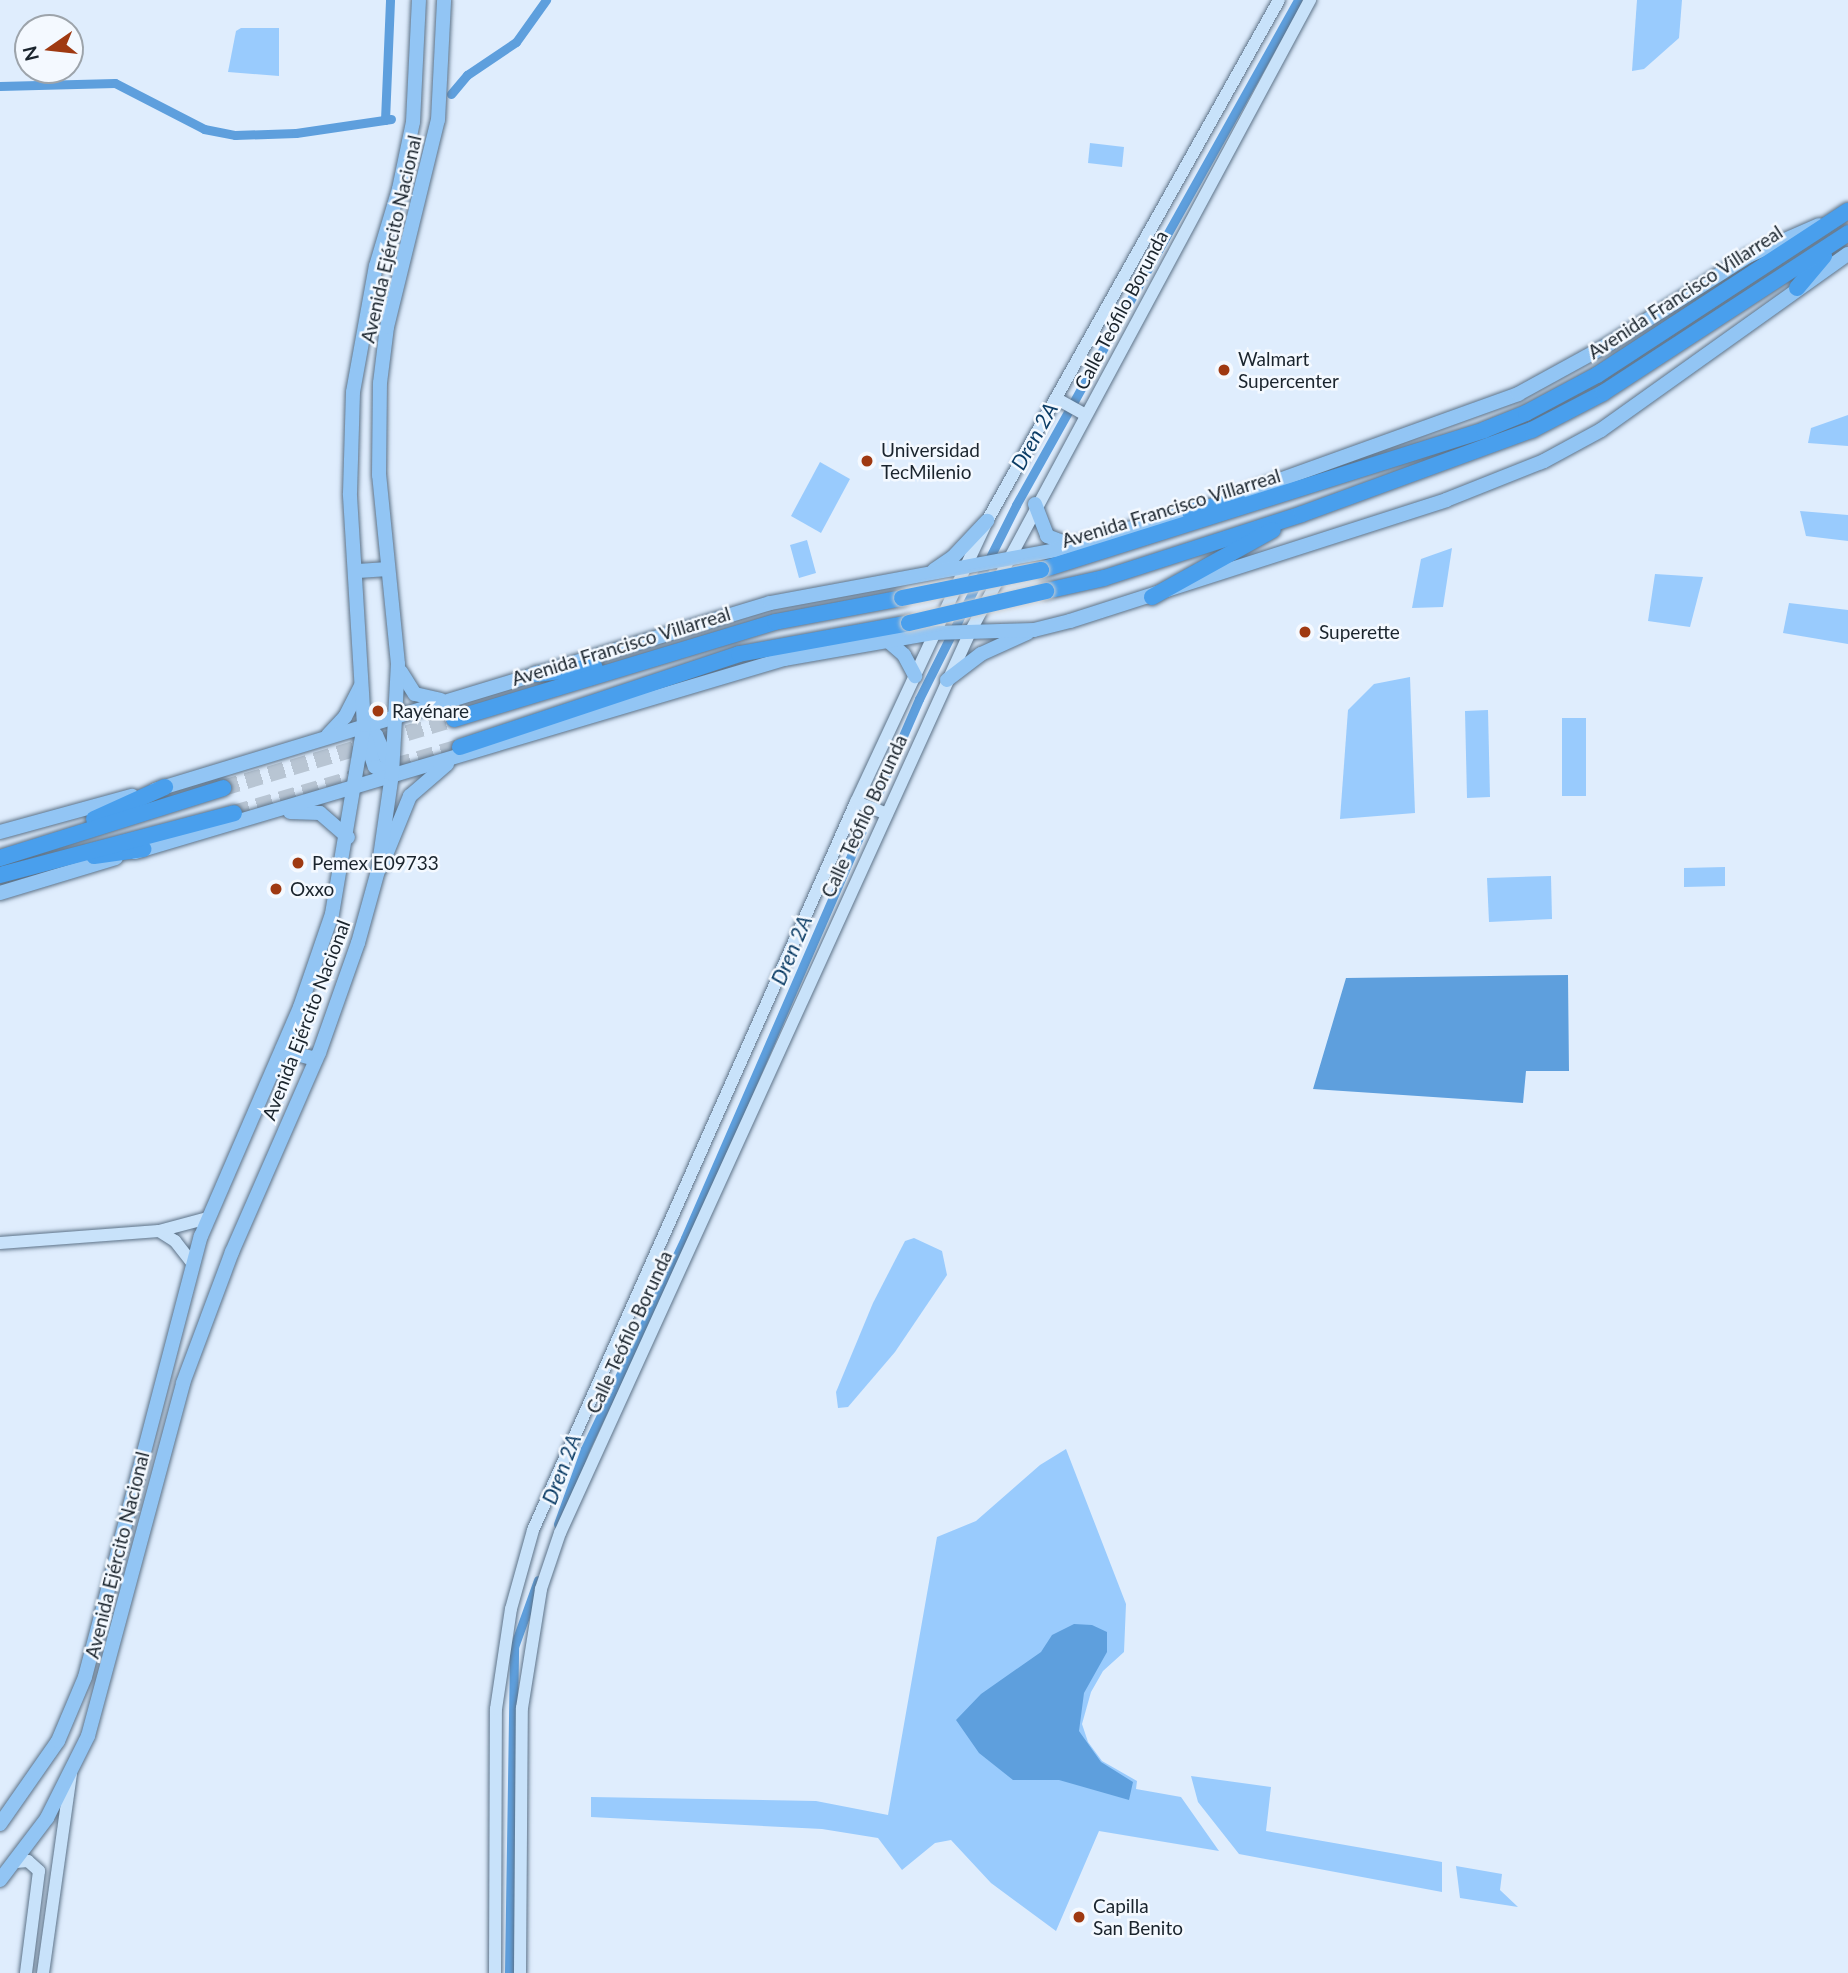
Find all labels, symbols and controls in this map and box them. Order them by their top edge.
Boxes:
north arrow [14,14,84,84]
text: N [17,44,43,64]
street label: Avenida Ejército Nacional [356,133,426,345]
street label: Avenida Francisco Villarreal [1583,220,1787,364]
street label: Calle Teófilo Borunda [1069,226,1173,394]
place label: Walmart Supercenter [1238,348,1339,392]
marker: Walmart Supercenter [1216,362,1232,378]
water label: Dren 2A [1005,398,1063,474]
place label: Universidad TecMilenio [881,439,980,483]
marker: Universidad TecMilenio [859,453,875,469]
street label: Avenida Francisco Villarreal [1059,464,1283,552]
street label: Avenida Francisco Villarreal [509,602,733,690]
place label: Superette [1319,621,1400,643]
marker: Superette [1297,624,1313,640]
place label: Rayénare [392,700,469,722]
marker: Rayénare [370,703,386,719]
street label: Calle Teófilo Borunda [816,731,912,901]
place label: Pemex E09733 [312,852,439,874]
marker: Pemex E09733 [290,855,306,871]
place label: Oxxo [290,878,334,900]
marker: Oxxo [268,881,284,897]
water label: Dren 2A [765,911,817,989]
street label: Avenida Ejército Nacional [257,917,355,1123]
street label: Calle Teófilo Borunda [581,1247,677,1417]
water label: Dren 2A [536,1430,586,1508]
street label: Avenida Ejército Nacional [80,1449,154,1661]
place label: Capilla San Benito [1093,1895,1183,1939]
marker: Capilla San Benito [1071,1909,1087,1925]

